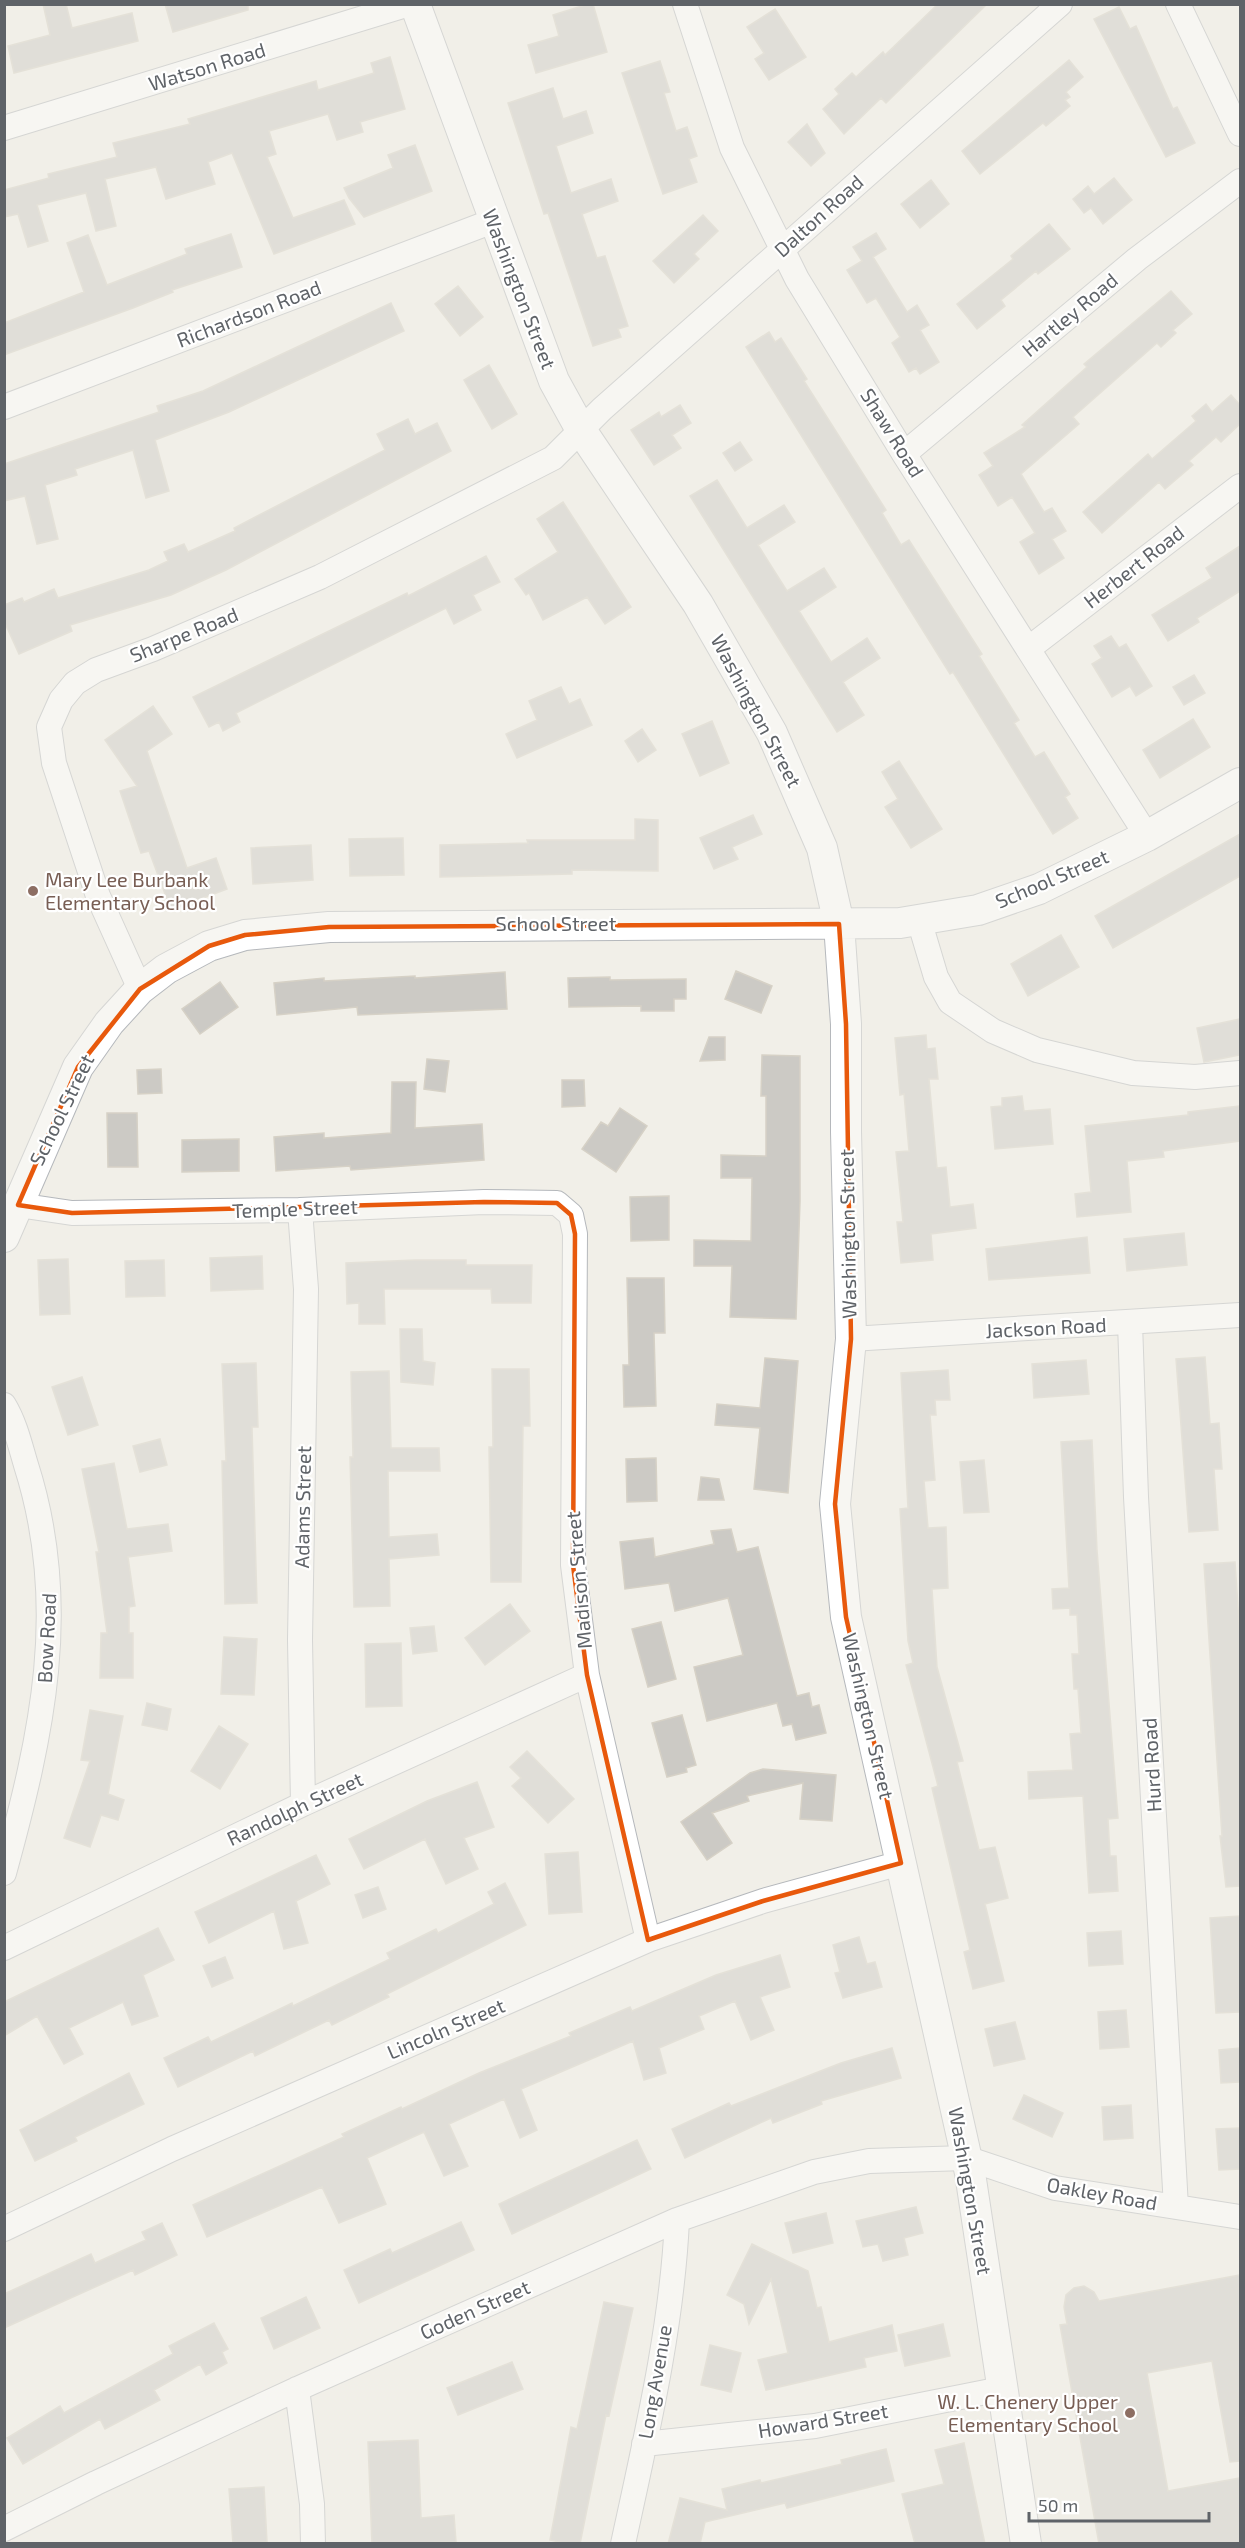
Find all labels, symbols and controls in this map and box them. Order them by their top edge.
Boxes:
street label: Watson Road [145,37,268,95]
street label: Dalton Road [769,169,868,261]
street label: Washington Street [478,205,562,373]
street label: Hartley Road [1017,267,1122,361]
street label: Richardson Road [173,275,324,352]
street label: Shaw Road [856,384,930,481]
street label: Herbert Road [1079,520,1188,613]
street label: Sharpe Road [126,601,241,667]
street label: Washington Street [706,630,808,791]
street label: School Street [991,843,1112,913]
place label: Mary Lee Burbank Elementary School [45,867,215,914]
marker: Mary Lee Burbank Elementary School [26,884,40,898]
street label: School Street [496,911,617,935]
street label: School Street [24,1050,99,1169]
street label: Washington Street [834,1149,860,1319]
street label: Temple Street [232,1194,359,1222]
street label: Jackson Road [985,1312,1107,1342]
street label: Adams Street [289,1445,315,1568]
street label: Madison Street [560,1510,596,1650]
street label: Bow Road [32,1592,60,1684]
street label: Washington Street [838,1630,900,1802]
street label: Hurd Road [1137,1717,1165,1813]
street label: Randolph Street [223,1766,367,1850]
street label: Lincoln Street [383,1992,508,2064]
street label: Washington Street [944,2105,998,2277]
street label: Oakley Road [1045,2171,1159,2215]
street label: Goden Street [416,2274,534,2344]
street label: Long Avenue [632,2323,676,2441]
place label: W. L. Chenery Upper Elementary School [937,2389,1118,2436]
street label: Howard Street [756,2398,890,2442]
marker: W. L. Chenery Upper Elementary School [1123,2406,1137,2420]
scale bar [1029,2485,1209,2523]
text: 50 m [1038,2494,1078,2516]

